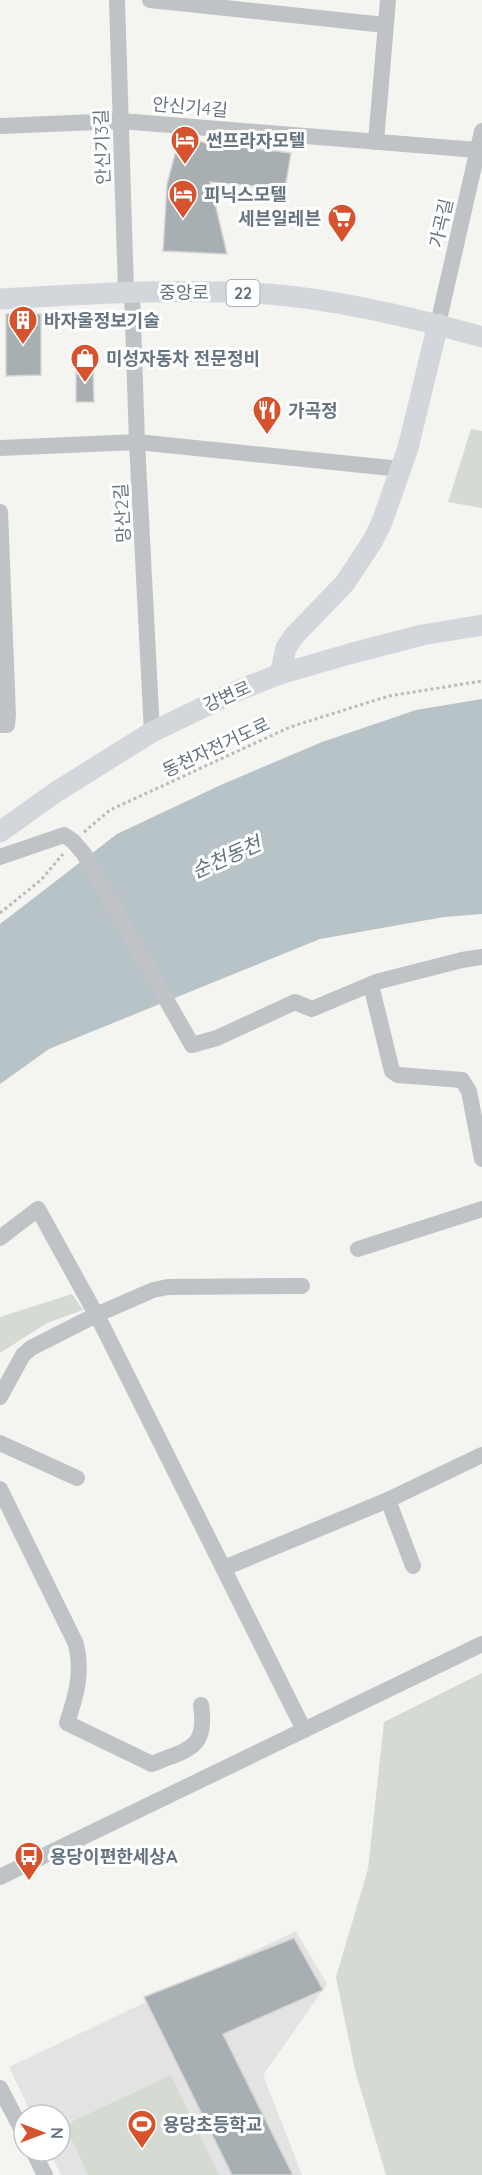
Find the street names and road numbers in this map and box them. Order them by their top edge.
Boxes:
street label: 안신기4길 [151,92,229,122]
street label: 안신기3길 [89,109,115,185]
street label: 가곡길 [424,196,458,250]
road number: 22 [226,280,260,306]
street label: 중앙로 [159,281,209,304]
street label: 망산2길 [109,483,135,543]
street label: 강변로 [200,675,254,717]
street label: 동천자전거도로 [159,712,273,782]

